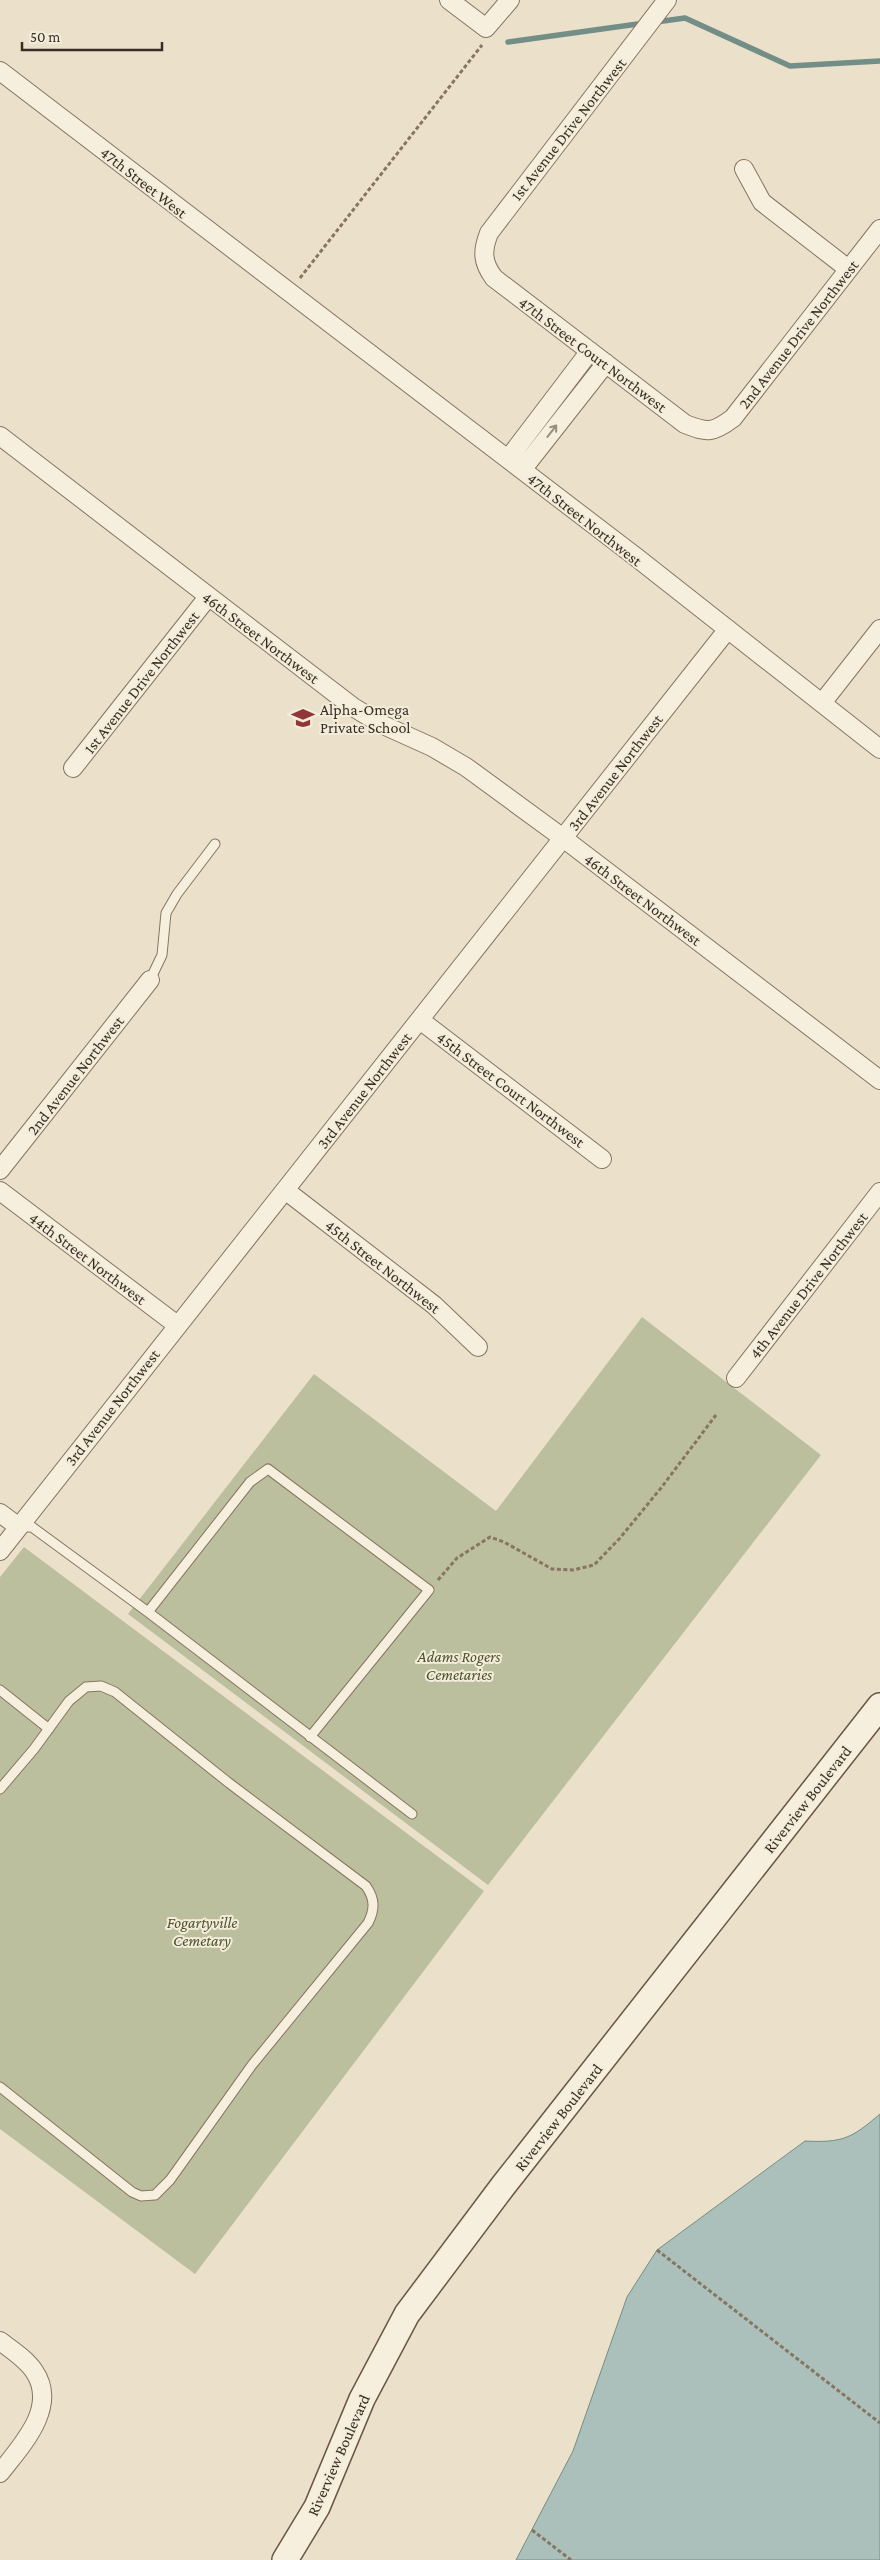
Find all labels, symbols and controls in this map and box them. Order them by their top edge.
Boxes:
scale bar [22,20,162,52]
text: 50 m [30,29,60,45]
street label: 1st Avenue Drive Northwest [508,54,630,204]
street label: 47th Street West [97,143,191,222]
street label: 2nd Avenue Drive Northwest [735,256,862,412]
street label: 47th Street Court Northwest [516,293,670,416]
one-way arrow [546,425,557,438]
street label: 47th Street Northwest [524,469,646,570]
street label: 46th Street Northwest [199,588,323,687]
street label: 1st Avenue Drive Northwest [81,607,203,757]
place label: Alpha-Omega Private School [320,701,411,736]
school or university icon: Alpha-Omega Private School [290,705,316,731]
street label: 3rd Avenue Northwest [565,710,666,834]
street label: 46th Street Northwest [581,850,705,949]
street label: 2nd Avenue Northwest [24,1012,127,1138]
street label: 3rd Avenue Northwest [314,1028,415,1152]
street label: 45th Street Court Northwest [433,1028,589,1151]
street label: 4th Avenue Drive Northwest [746,1208,871,1362]
street label: 44th Street Northwest [26,1209,150,1308]
street label: 45th Street Northwest [322,1216,444,1317]
street label: 3rd Avenue Northwest [62,1345,163,1469]
park label: Adams Rogers Cemetaries [417,1648,500,1683]
street label: Riverview Boulevard [760,1742,855,1856]
park label: Fogartyville Cemetary [167,1914,237,1950]
street label: Riverview Boulevard [511,2060,606,2174]
street label: Riverview Boulevard [304,2391,373,2519]

